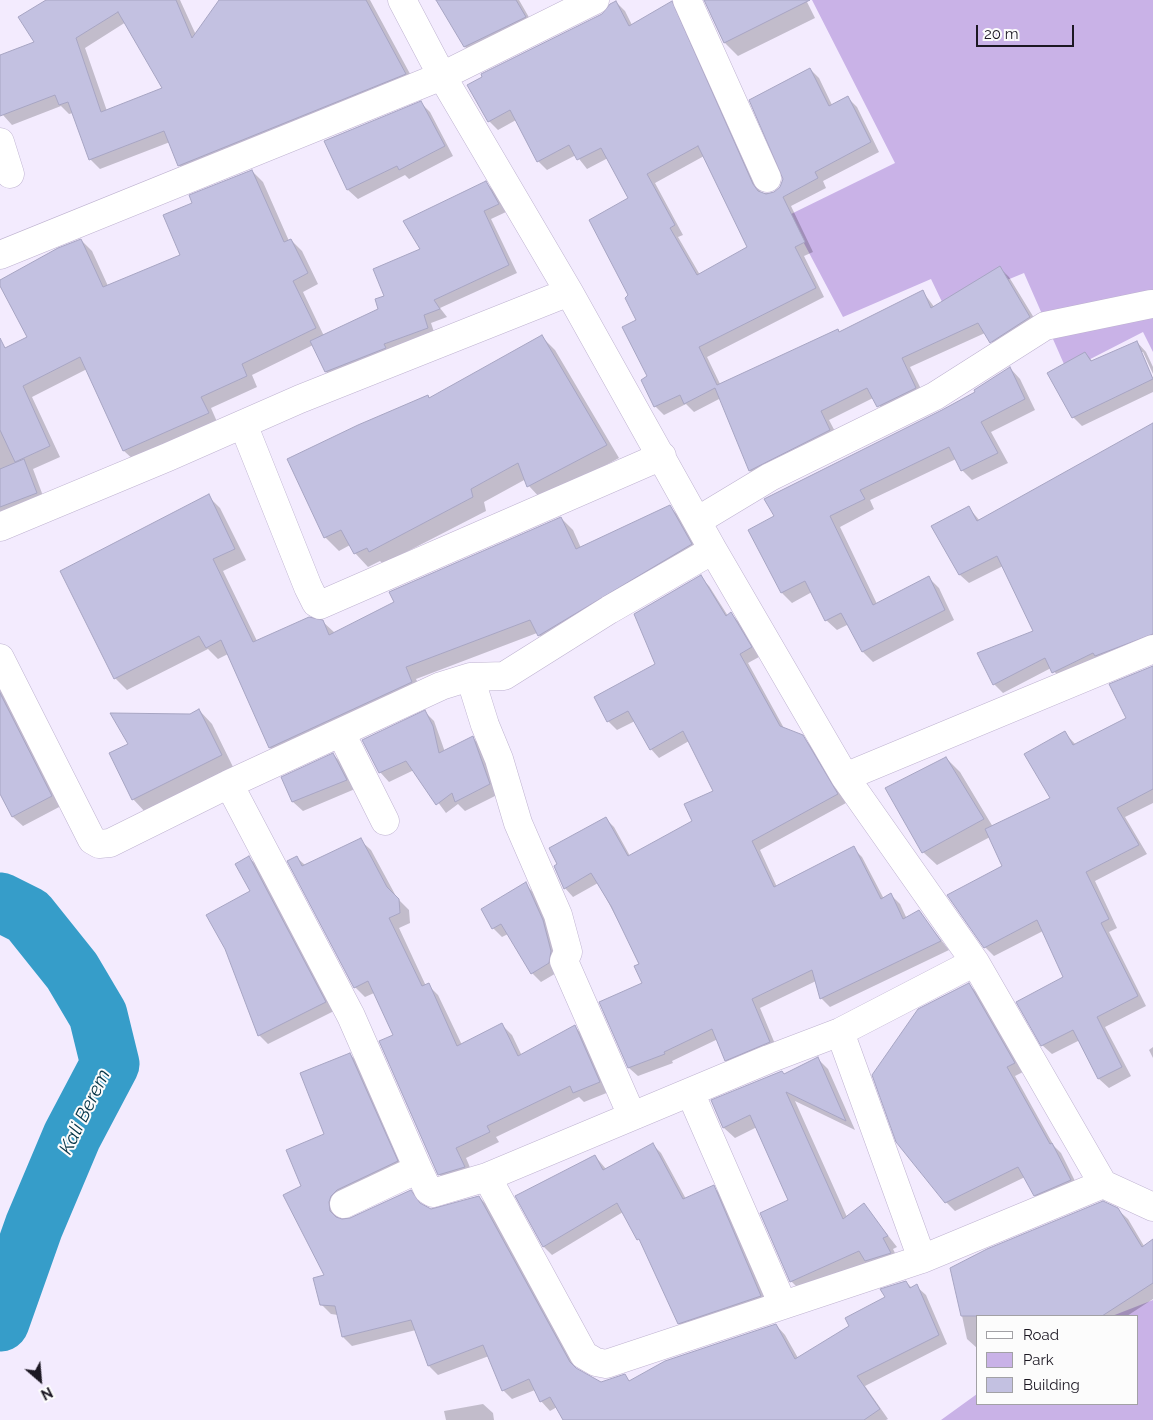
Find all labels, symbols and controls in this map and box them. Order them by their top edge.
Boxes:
scale bar [978,15,1076,47]
text: 20 m [984,25,1019,43]
water label: Kali Berem [55,1066,115,1158]
legend [976,1315,1138,1405]
text: Road [1023,1326,1059,1344]
text: Park [1023,1351,1054,1369]
north arrow [15,1355,65,1405]
text: Building [1023,1376,1080,1394]
text: N [38,1384,55,1403]

